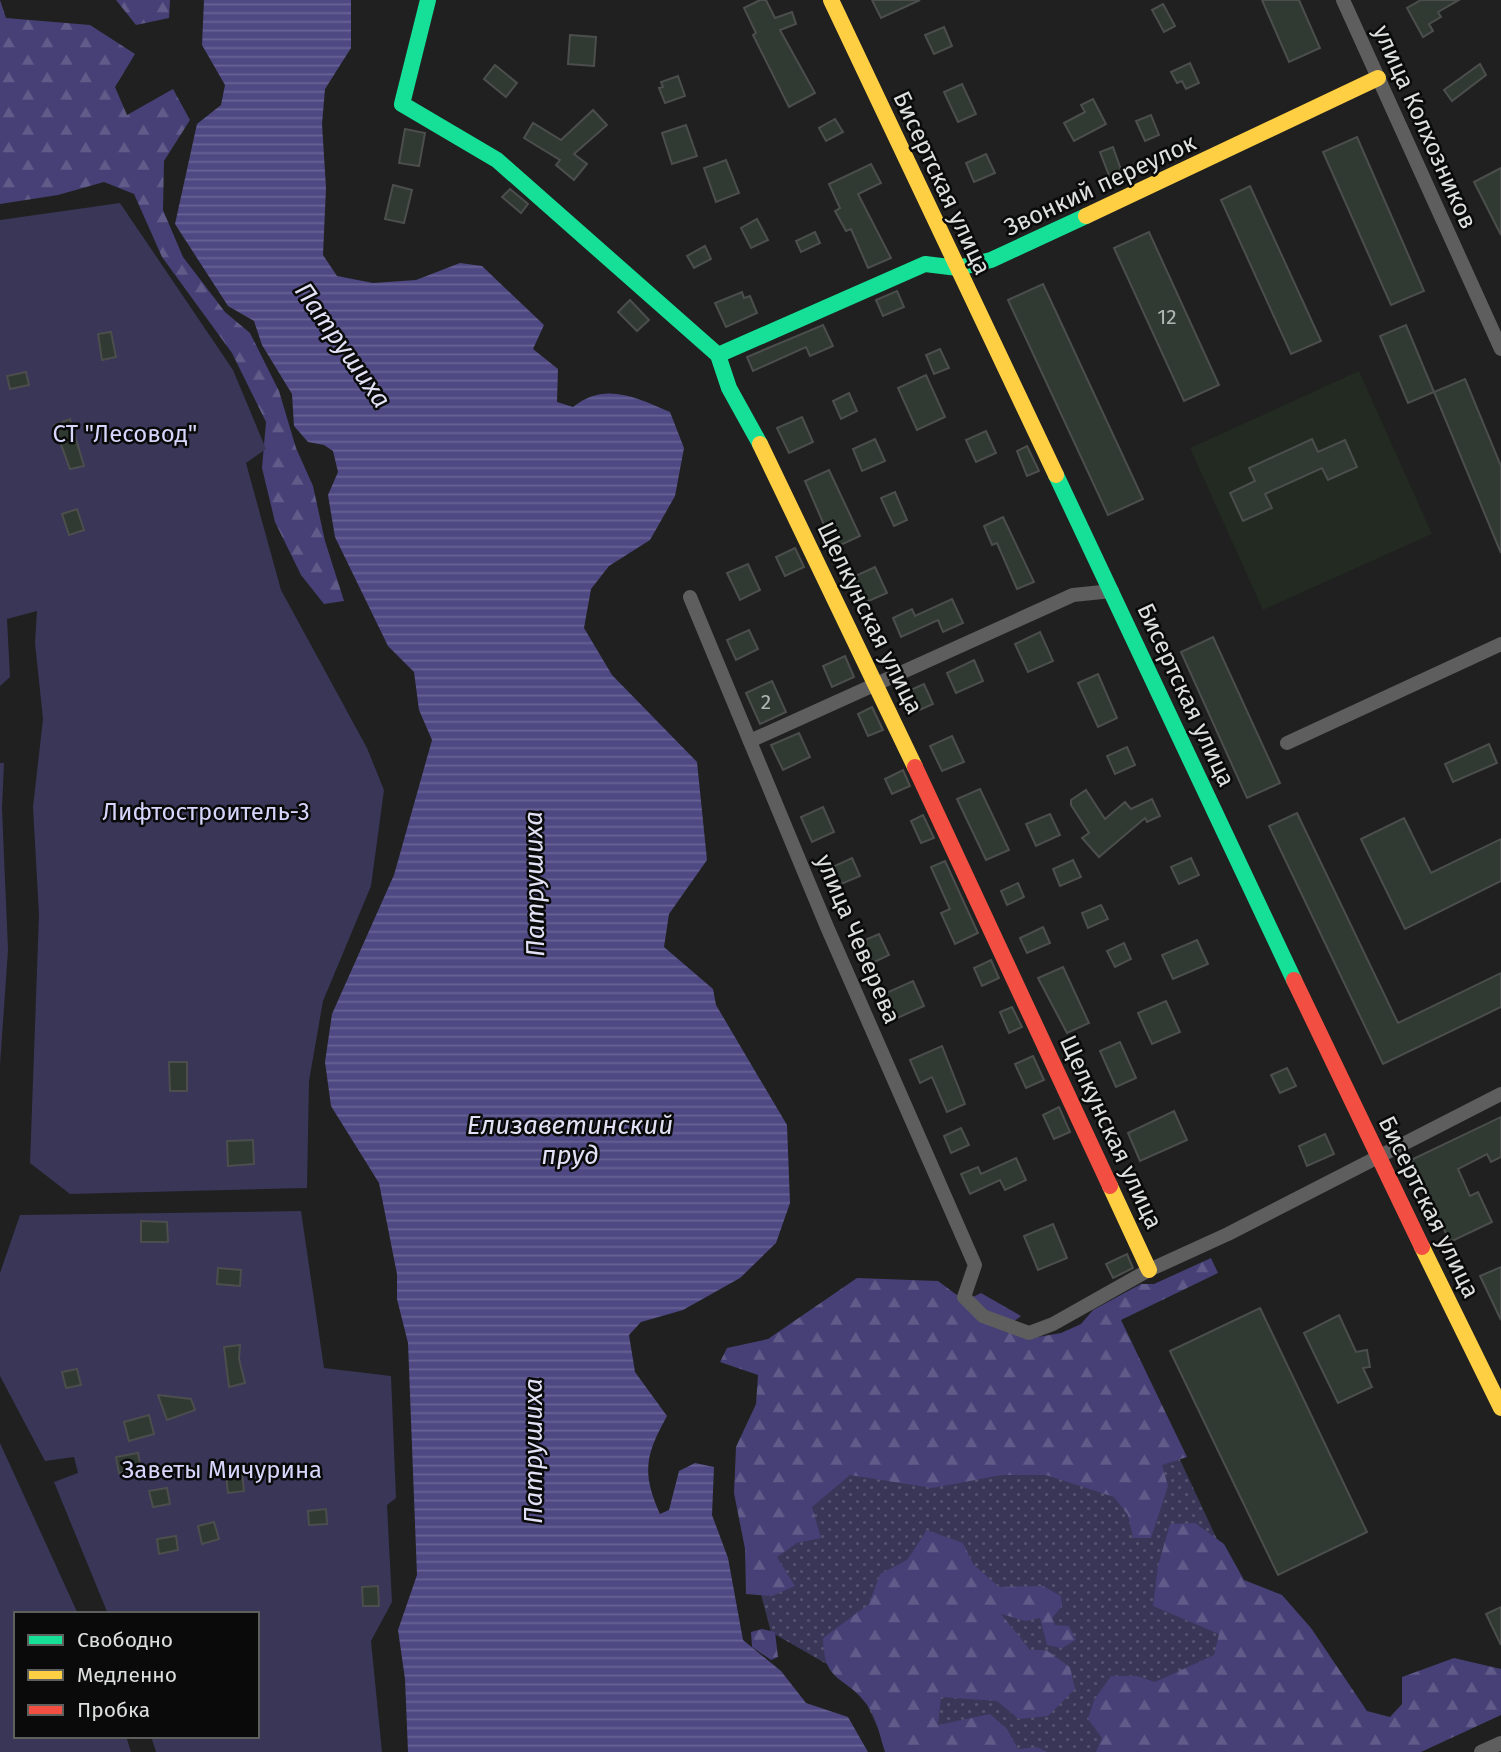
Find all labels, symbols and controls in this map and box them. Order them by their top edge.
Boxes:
street label: улица Колхозников [1367,21,1483,233]
street label: Бисертская улица [887,87,997,279]
street label: Звонкий переулок [1000,128,1201,242]
water label: Патрушиха [288,277,397,414]
house number: 12 [1157,304,1177,330]
park label: СТ "Лесовод" [53,420,197,448]
street label: Щелкунская улица [811,517,929,719]
street label: Бисертская улица [1131,599,1241,791]
house number: 2 [761,689,771,715]
park label: Лифтостроитель-3 [102,798,310,826]
water label: Патрушиха [518,811,551,957]
street label: улица Чеверева [810,850,906,1028]
street label: Щелкунская улица [1054,1031,1168,1233]
water label: Елизаветинский пруд [467,1110,673,1171]
street label: Бисертская улица [1373,1111,1485,1303]
water label: Патрушиха [518,1378,549,1524]
park label: Заветы Мичурина [122,1456,322,1484]
legend [14,1612,259,1738]
text: Свободно [77,1627,173,1653]
text: Медленно [77,1662,177,1688]
text: Пробка [77,1697,150,1723]

